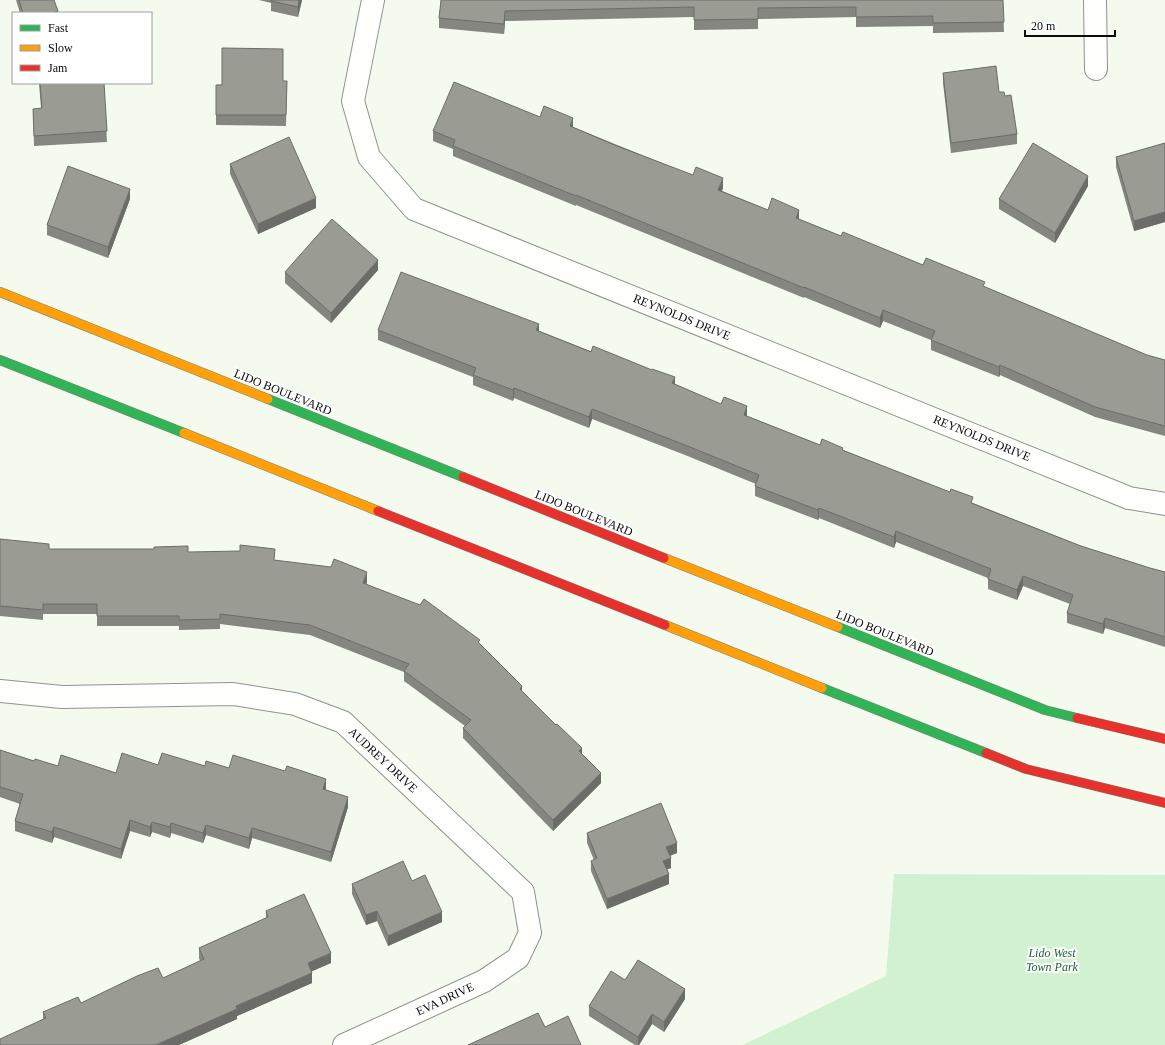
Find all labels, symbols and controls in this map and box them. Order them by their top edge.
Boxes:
legend [12,12,152,84]
scale bar [1025,12,1115,38]
text: 20 m [1031,19,1056,33]
text: Fast [48,21,69,35]
text: Slow [48,41,73,55]
text: Jam [48,61,68,75]
street label: REYNOLDS DRIVE [631,291,733,343]
street label: LIDO BOULEVARD [232,366,334,418]
street label: REYNOLDS DRIVE [931,412,1033,464]
street label: LIDO BOULEVARD [533,487,635,539]
street label: LIDO BOULEVARD [834,607,936,659]
street label: AUDREY DRIVE [346,724,420,796]
park label: Lido West Town Park [1026,946,1079,974]
street label: EVA DRIVE [414,980,476,1018]

